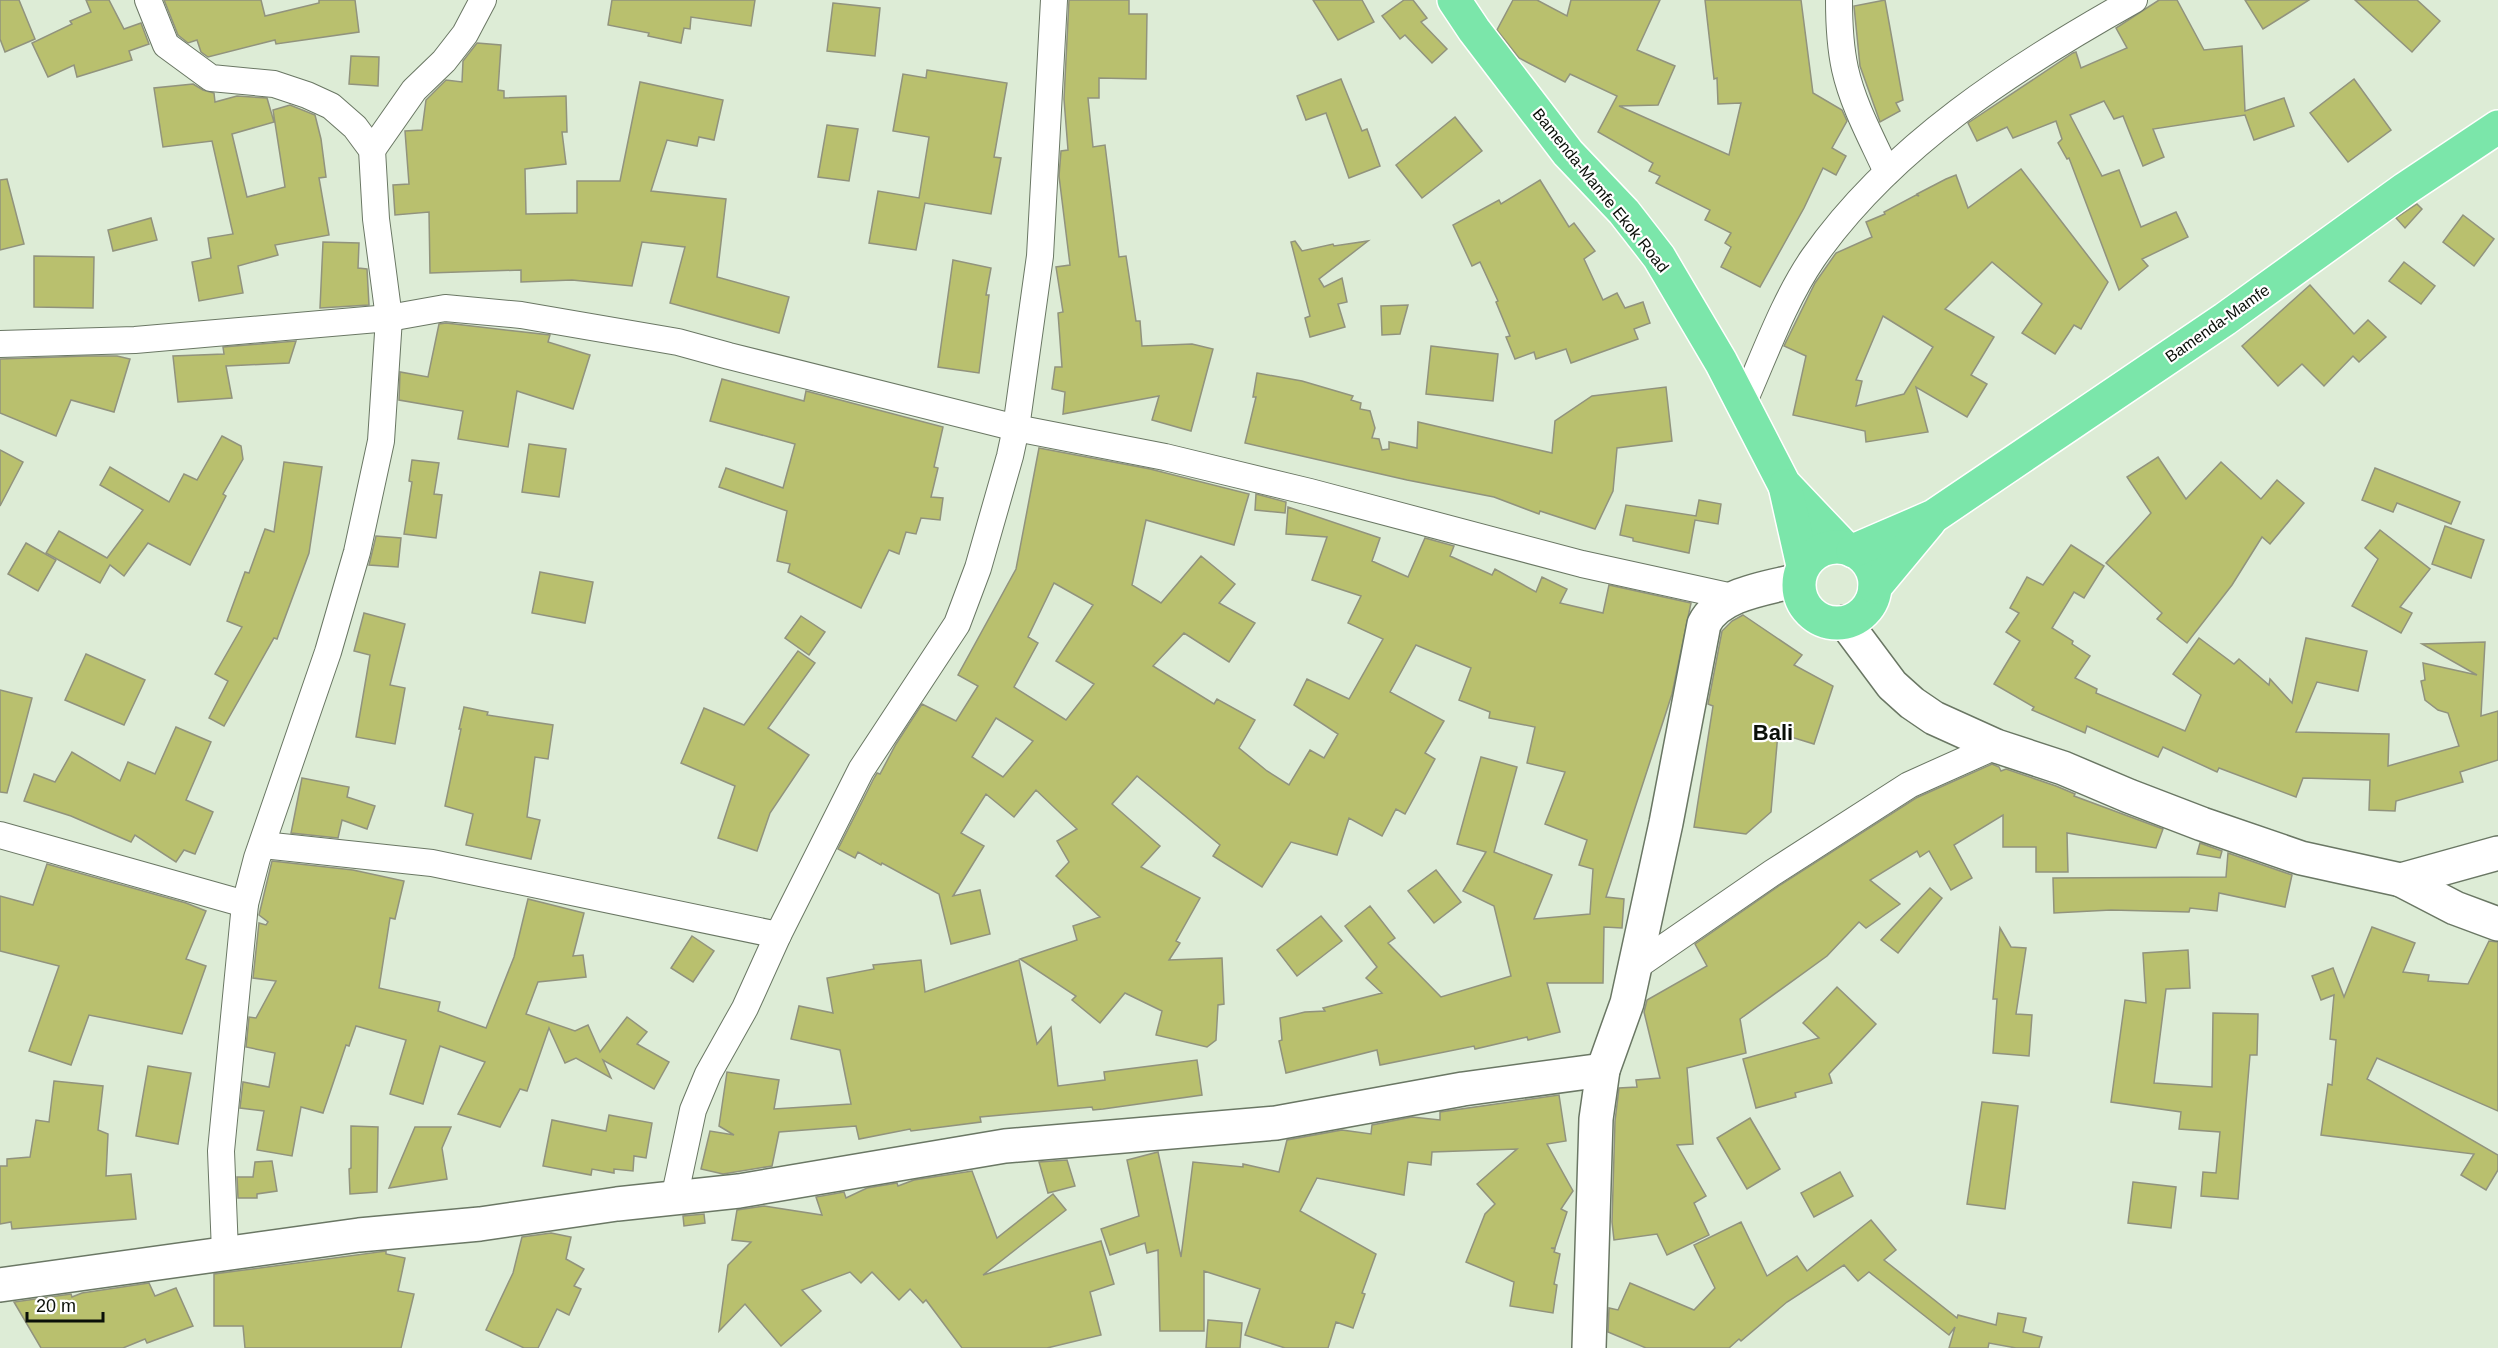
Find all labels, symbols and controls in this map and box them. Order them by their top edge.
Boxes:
street label: Bamenda-Mamfe Ekok Road [1529,105,1672,275]
street label: Bamenda-Mamfe [2162,281,2273,366]
district label: Bali [1753,720,1793,745]
scale bar [27,1285,104,1323]
text: 20 m [36,1296,76,1316]

